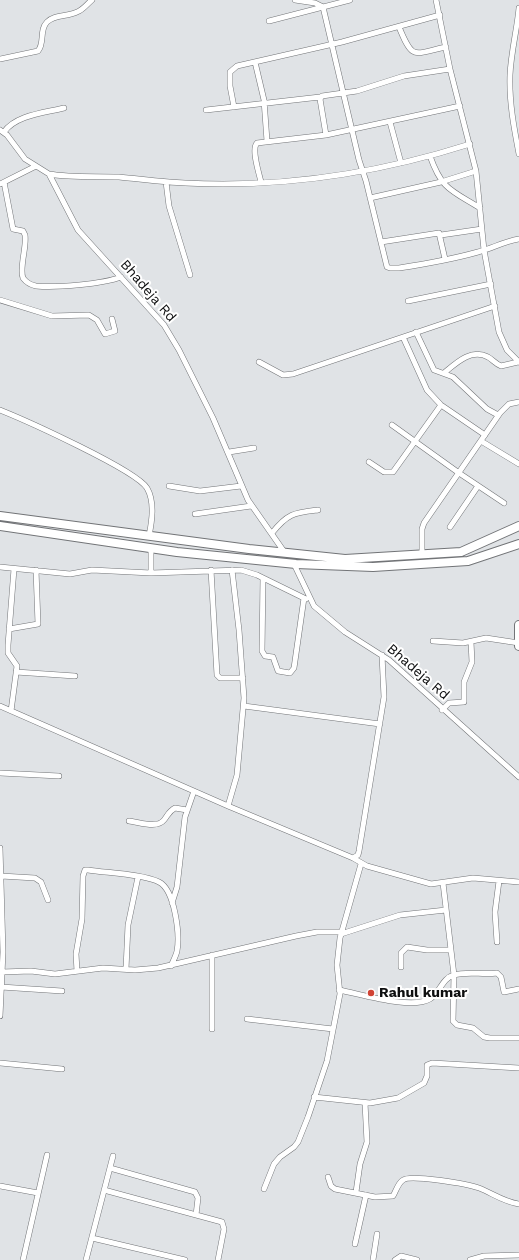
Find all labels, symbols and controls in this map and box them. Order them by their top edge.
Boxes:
street label: Bhadeja Rd [116,256,180,326]
street label: Bhadeja Rd [383,640,453,704]
place label: Rahul kumar [379,985,467,1001]
marker: Rahul kumar [366,988,376,998]

